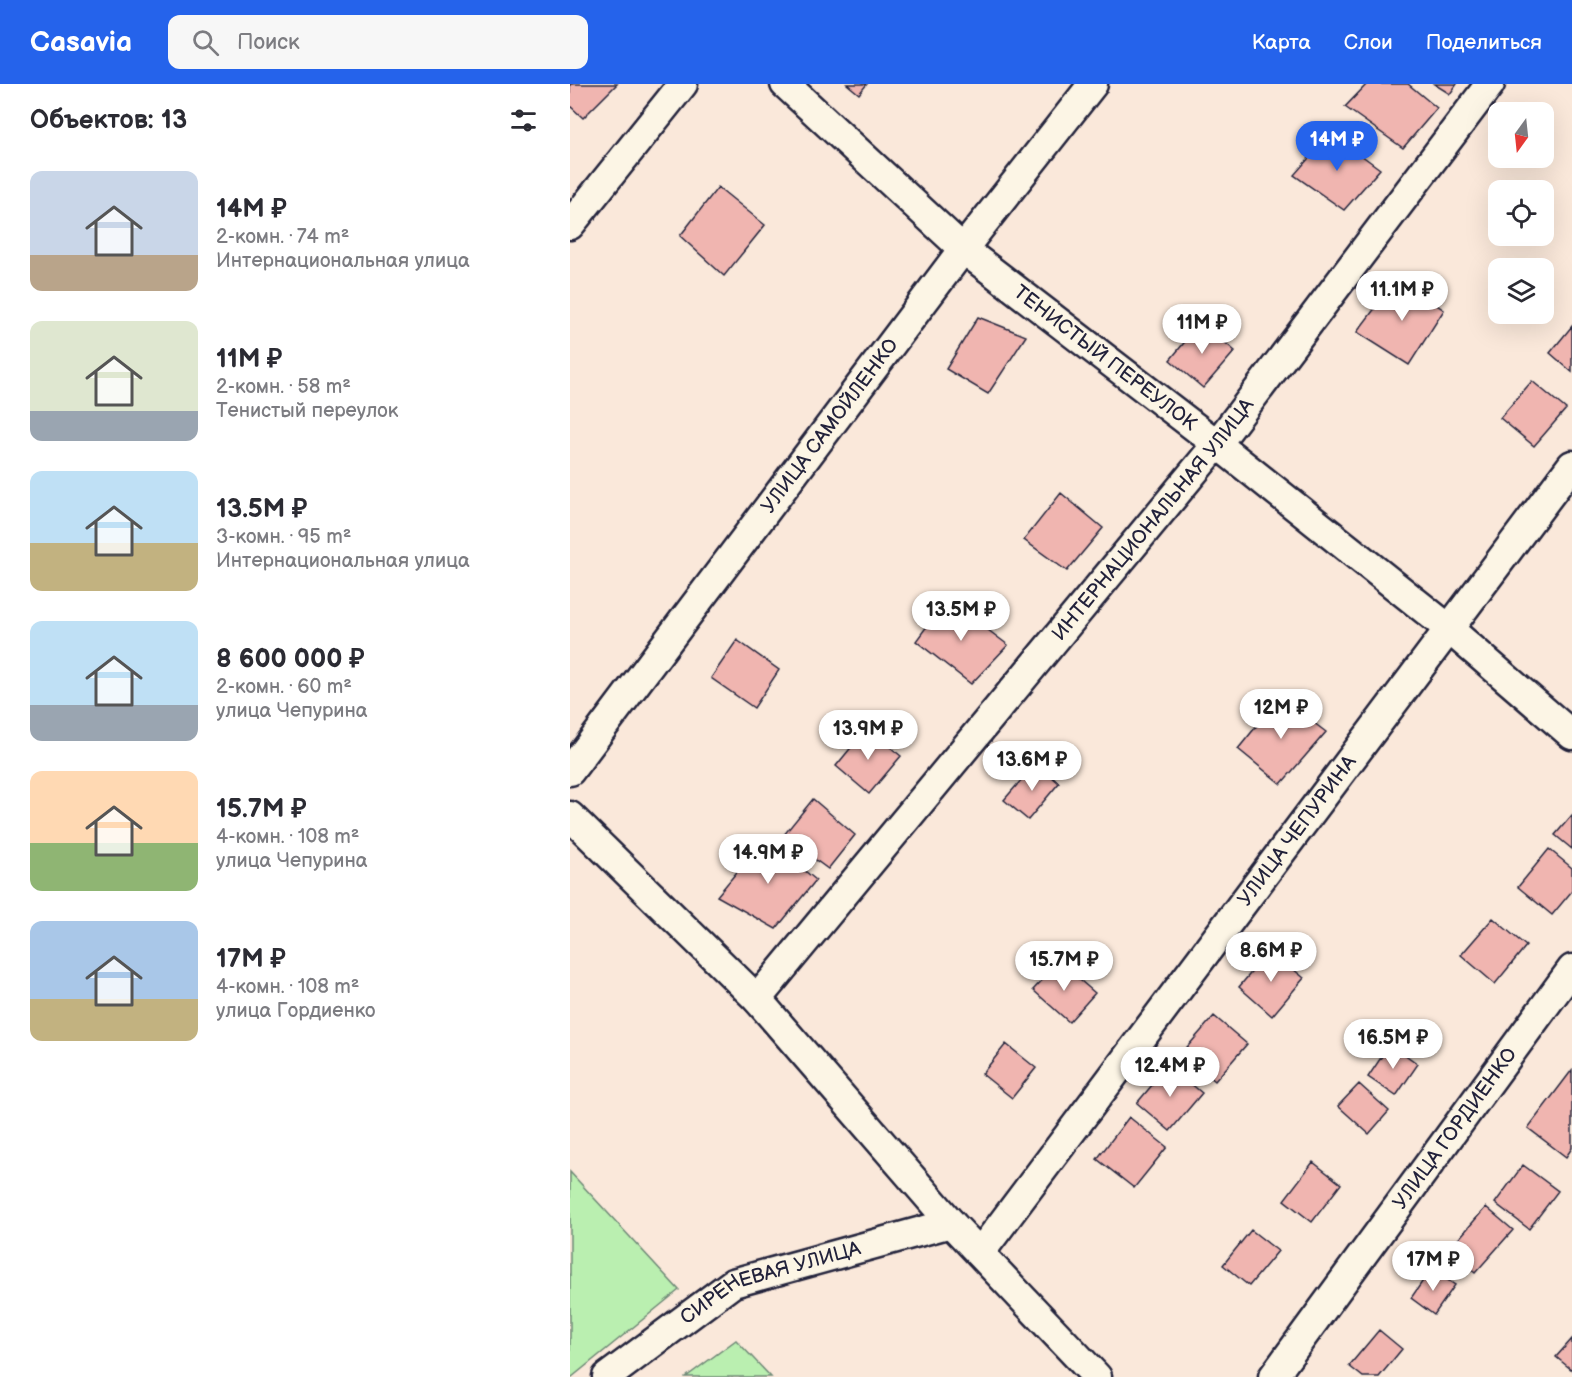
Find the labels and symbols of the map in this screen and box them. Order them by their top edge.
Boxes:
north arrow [1488,102,1554,168]
pin: 14M ₽ [1295,121,1379,172]
pin: 11.1M ₽ [1347,271,1457,322]
street label: ТЕНИСТЫЙ ПЕРЕУЛОК [1009,280,1202,436]
pin: 11M ₽ [1160,304,1244,355]
street label: УЛИЦА САМОЙЛЕНКО [756,334,903,518]
street label: ИНТЕРНАЦИОНАЛЬНАЯ УЛИЦА [1047,393,1260,645]
pin: 13.5M ₽ [906,591,1016,642]
pin: 12M ₽ [1239,689,1323,740]
pin: 13.9M ₽ [813,710,923,761]
pin: 13.6M ₽ [977,741,1087,792]
street label: УЛИЦА ЧЕПУРИНА [1233,750,1362,911]
pin: 14.9M ₽ [713,834,823,885]
pin: 8.6M ₽ [1222,932,1320,983]
pin: 15.7M ₽ [1009,941,1119,992]
pin: 16.5M ₽ [1338,1019,1448,1070]
street label: УЛИЦА ГОРДИЕНКО [1388,1043,1522,1214]
pin: 12.4M ₽ [1115,1047,1225,1098]
street label: СИРЕНЕВАЯ УЛИЦА [676,1236,864,1330]
pin: 17M ₽ [1391,1241,1475,1292]

